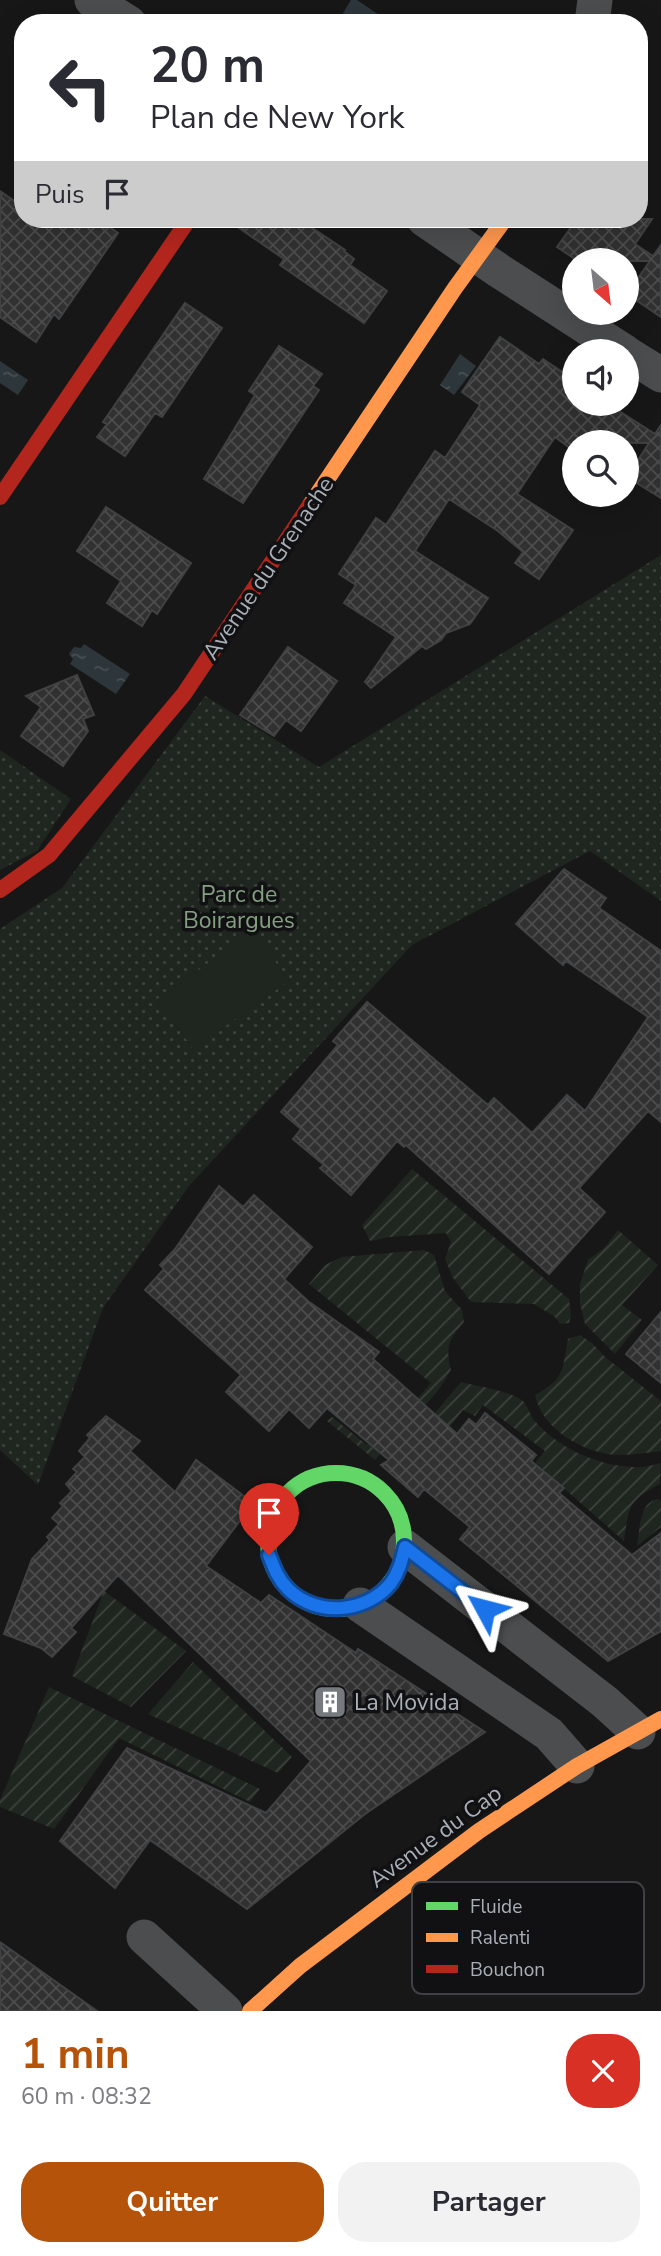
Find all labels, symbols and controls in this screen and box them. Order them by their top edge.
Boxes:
text: 20 m [150,32,265,99]
icon: left [35,42,126,133]
text: Plan de New York [150,96,404,139]
icon: arrive [98,175,136,213]
text: Puis [35,177,84,212]
north arrow [562,248,639,326]
map controls [562,248,639,507]
button: sound [562,339,639,416]
button: search [562,430,639,507]
street label: Avenue du Grenache [196,471,341,666]
park label: Parc de Boirargues [183,879,295,936]
pin [239,1483,299,1555]
icon: arrive [250,1494,288,1532]
position arrow [448,1572,522,1646]
building icon: La Movida [311,1683,349,1721]
place label: La Movida [354,1687,460,1718]
street label: Avenue du Cap [363,1778,508,1895]
legend [412,1882,644,1994]
text: Fluide [470,1894,522,1920]
text: Ralenti [470,1925,530,1951]
text: Bouchon [470,1957,545,1983]
text: 1 min [21,2026,130,2083]
button: close [566,2034,640,2108]
text: 60 m · 08:32 [21,2081,152,2112]
button: Quitter [21,2162,324,2242]
button: Partager [338,2162,640,2242]

